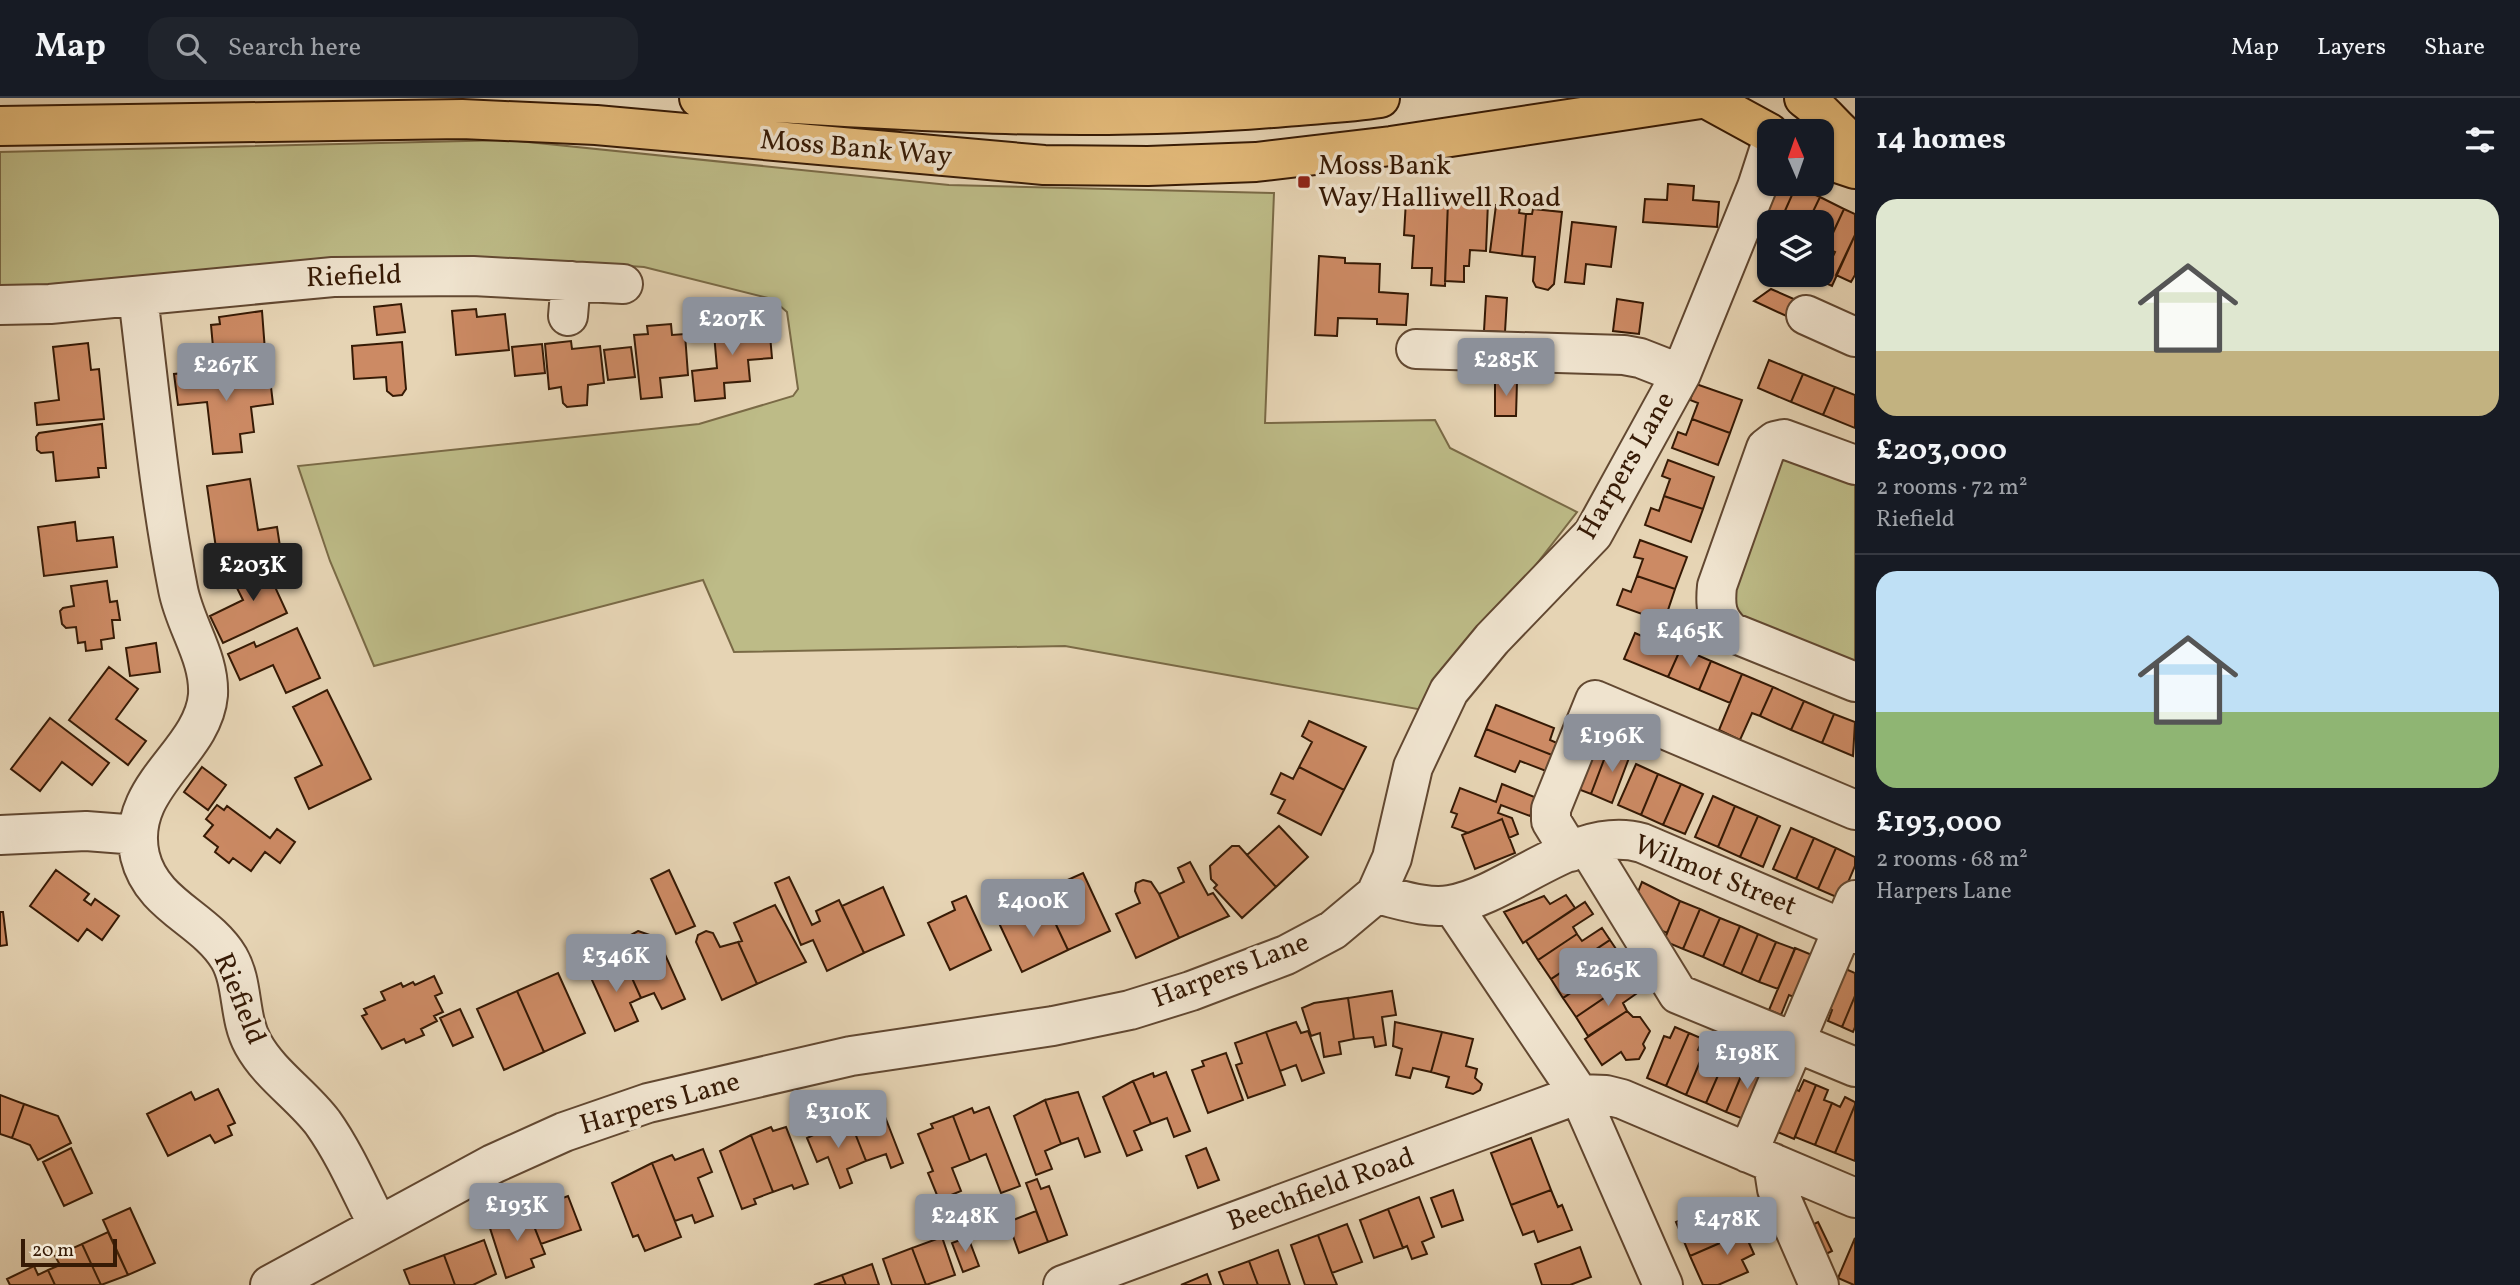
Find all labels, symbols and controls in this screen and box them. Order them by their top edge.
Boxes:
search box [148,17,638,80]
text: Map [35,25,106,71]
icon: search [172,29,210,67]
text: Search here [228,30,361,66]
text: Map [2231,31,2279,65]
text: Layers [2317,31,2386,65]
text: Share [2424,31,2485,65]
north arrow [1757,119,1834,196]
map controls [1757,119,1834,287]
text: 14 homes [1876,119,2006,161]
street label: Moss Bank Way [758,121,954,177]
icon: filters [2461,121,2499,159]
place label: Moss Bank Way/Halliwell Road [1318,147,1561,218]
marker: Moss Bank Way/Halliwell Road [1296,174,1312,190]
button: layers [1757,210,1834,287]
icon: home [2125,245,2251,371]
street label: Riefield [305,256,403,298]
pin: £207K [683,298,781,357]
text: £207K [699,304,765,336]
pin: £285K [1457,338,1555,398]
pin: £267K [177,344,275,403]
text: £285K [1473,345,1539,377]
text: £267K [193,350,259,382]
street label: Harpers Lane [1569,385,1685,547]
text: £203,000 [1876,430,2007,472]
text: 2 rooms · 72 m² [1876,472,2027,504]
text: Riefield [1876,504,1955,536]
pin: £203K [204,544,302,603]
text: £203K [219,550,287,582]
pin: £465K [1641,610,1739,669]
text: £465K [1656,616,1724,648]
icon: home [2125,617,2251,743]
pin: £196K [1563,714,1661,774]
text: £196K [1580,721,1644,753]
text: £193,000 [1876,802,2002,844]
street label: Wilmot Street [1628,826,1802,926]
text: 2 rooms · 68 m² [1876,844,2028,876]
text: Harpers Lane [1876,876,2012,908]
pin: £400K [984,880,1082,939]
text: £400K [997,886,1069,918]
street label: Harpers Lane [1147,923,1315,1019]
pin: £346K [567,934,665,994]
text: £346K [582,941,650,973]
street label: Riefield [203,947,275,1051]
pin: £265K [1559,948,1657,1008]
text: £265K [1575,955,1641,987]
pin: £198K [1698,1032,1796,1091]
text: £198K [1715,1038,1779,1070]
street label: Harpers Lane [575,1063,745,1145]
pin: £310K [789,1090,887,1150]
text: £310K [805,1097,871,1129]
street label: Beechfield Road [1222,1138,1420,1242]
pin: £193K [468,1184,566,1243]
text: £193K [485,1190,549,1222]
pin: £248K [916,1194,1014,1254]
pin: £478K [1678,1198,1776,1257]
text: £248K [931,1201,999,1233]
text: £478K [1694,1204,1760,1236]
scale bar [21,1236,117,1268]
text: 20 m [32,1238,74,1264]

